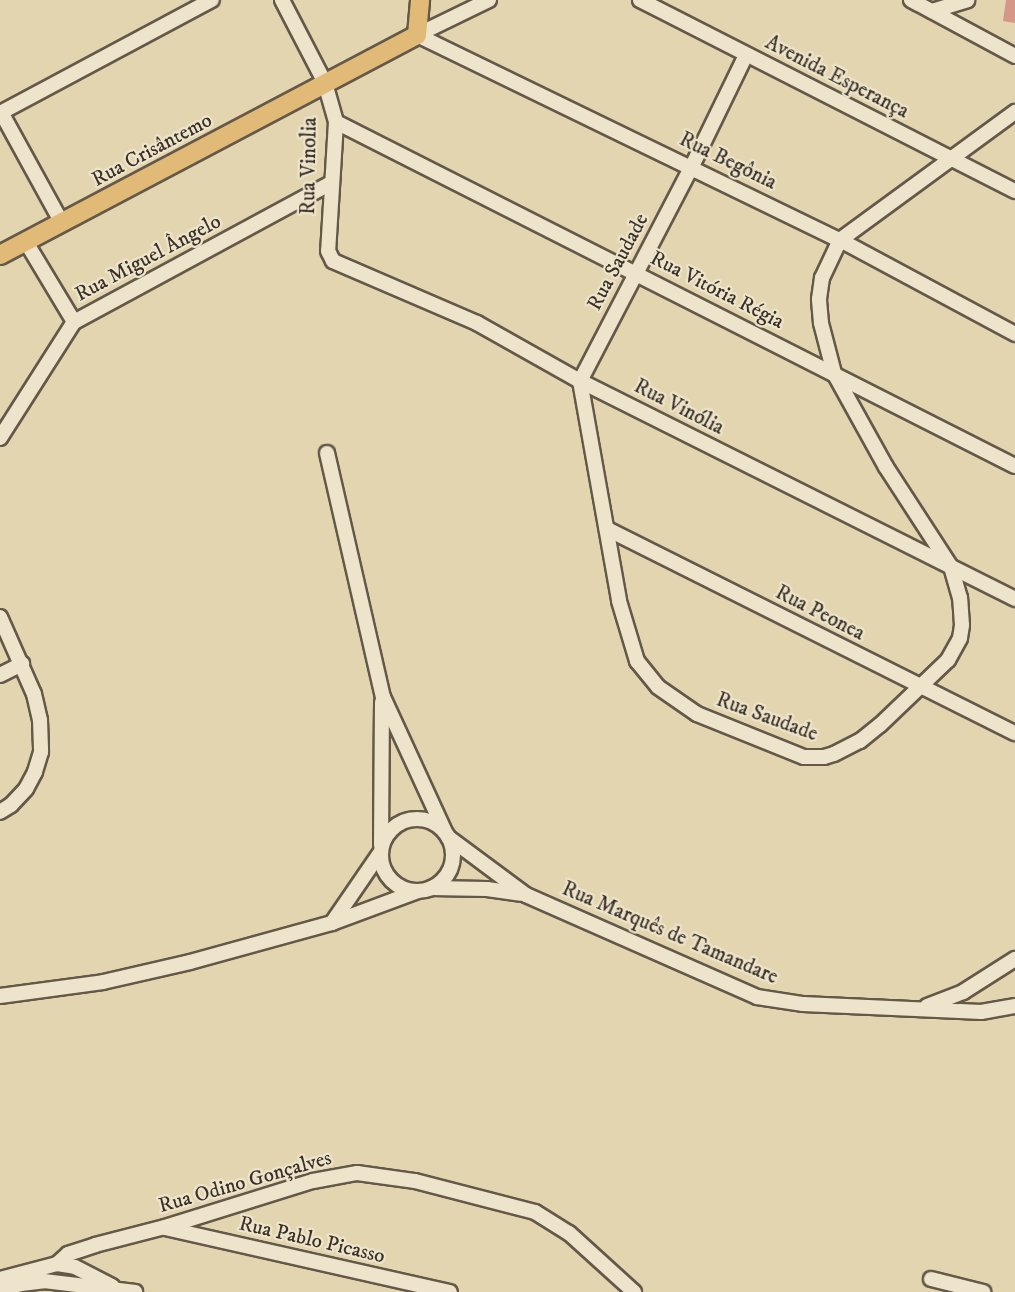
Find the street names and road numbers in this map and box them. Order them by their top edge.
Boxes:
street label: Avenida Esperança [761,30,913,124]
street label: Rua Crisântemo [87,108,217,192]
street label: Rua Vinolia [296,117,322,215]
street label: Rua Begônia [675,127,781,195]
street label: Rua Miguel Ângelo [71,209,225,307]
street label: Rua Saudade [582,209,654,315]
street label: Rua Vitória Régia [646,245,788,335]
street label: Rua Vinólia [630,374,728,440]
street label: Rua Peonea [771,580,869,646]
street label: Rua Saudade [713,687,821,747]
street label: Rua Marquês de Tamandare [558,876,782,990]
street label: Rua Odino Gonçalves [156,1145,334,1219]
street label: Rua Pablo Picasso [237,1211,387,1269]

